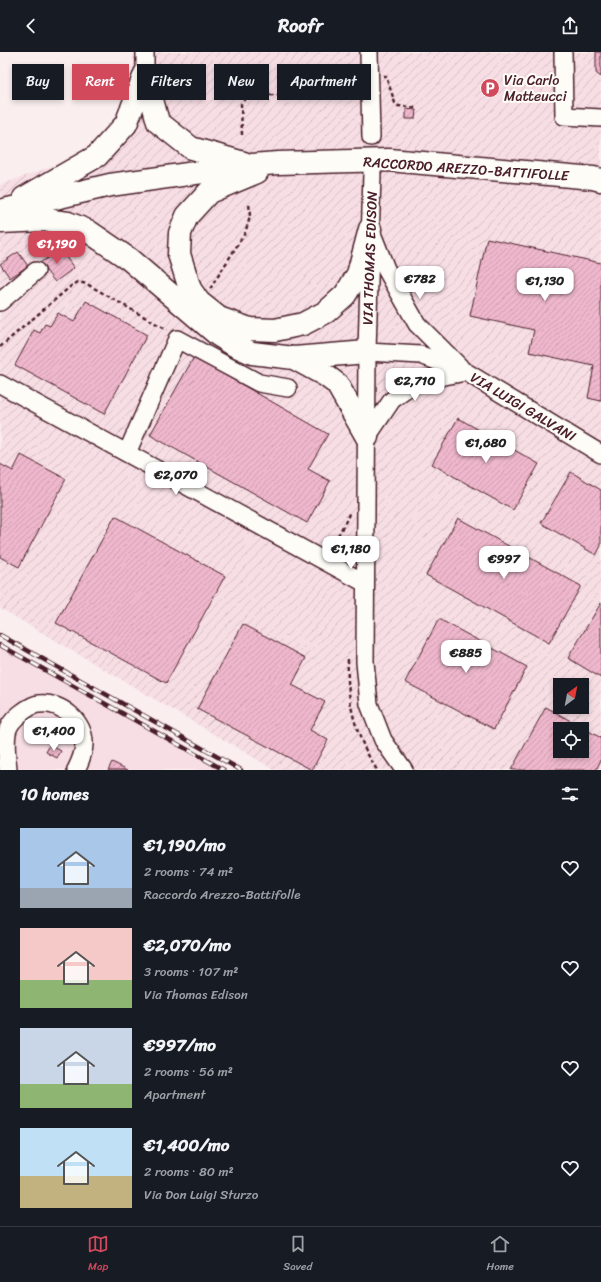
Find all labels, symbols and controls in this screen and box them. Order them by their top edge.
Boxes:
text: Roofr [278,10,323,42]
icon: back [20,15,42,37]
icon: share [559,15,581,37]
chip: Buy [12,64,64,100]
chip: Rent [72,64,129,100]
chip: Filters [137,64,206,100]
chip: New [214,64,269,100]
chip: Apartment [277,64,371,100]
place label: Via Carlo Matteucci [504,68,568,109]
parking icon: Via Carlo Matteucci [479,77,501,99]
street label: RACCORDO AREZZO-BATTIFOLLE [362,149,571,189]
street label: VIA THOMAS EDISON [355,190,385,326]
pin: €1,190 [24,231,90,265]
text: €1,190 [37,232,77,255]
pin: €782 [396,266,444,300]
text: €782 [404,267,436,290]
pin: €1,130 [512,268,578,302]
text: €1,130 [526,269,564,292]
street label: VIA LUIGI GALVANI [465,365,581,449]
pin: €2,710 [382,368,448,402]
text: €2,710 [395,369,435,392]
pin: €1,680 [453,430,519,464]
text: €1,680 [465,431,507,454]
pin: €2,070 [143,462,209,496]
text: €2,070 [154,463,198,486]
pin: €1,180 [318,536,384,570]
text: €1,180 [331,537,371,560]
pin: €997 [480,546,528,580]
text: €997 [488,547,520,570]
pin: €885 [442,640,490,674]
text: €885 [450,641,482,664]
north arrow [553,678,589,714]
map controls [553,678,589,758]
pin: €1,400 [21,718,87,752]
text: €1,400 [33,719,75,742]
button: locate [553,722,589,758]
text: 10 homes [20,779,89,809]
icon: filters [559,783,581,805]
text: €1,190/mo [144,830,226,860]
icon: home [52,844,100,892]
icon: heart [559,857,581,879]
text: 2 rooms · 74 m² [144,860,233,883]
text: Raccordo Arezzo-Battifolle [144,883,301,906]
text: €2,070/mo [144,930,231,960]
icon: home [52,944,100,992]
icon: heart [559,957,581,979]
text: 3 rooms · 107 m² [144,960,238,983]
text: Via Thomas Edison [144,983,248,1006]
text: €997/mo [144,1030,216,1060]
icon: home [52,1044,100,1092]
icon: heart [559,1057,581,1079]
text: 2 rooms · 56 m² [144,1060,233,1083]
text: Apartment [144,1083,205,1106]
text: €1,400/mo [144,1130,229,1160]
icon: home [52,1144,100,1192]
icon: heart [559,1157,581,1179]
text: 2 rooms · 80 m² [144,1160,234,1183]
text: Via Don Luigi Sturzo [144,1183,258,1206]
tab: Map [87,1233,109,1276]
tab: Saved [283,1233,312,1276]
tab: Home [486,1233,514,1276]

